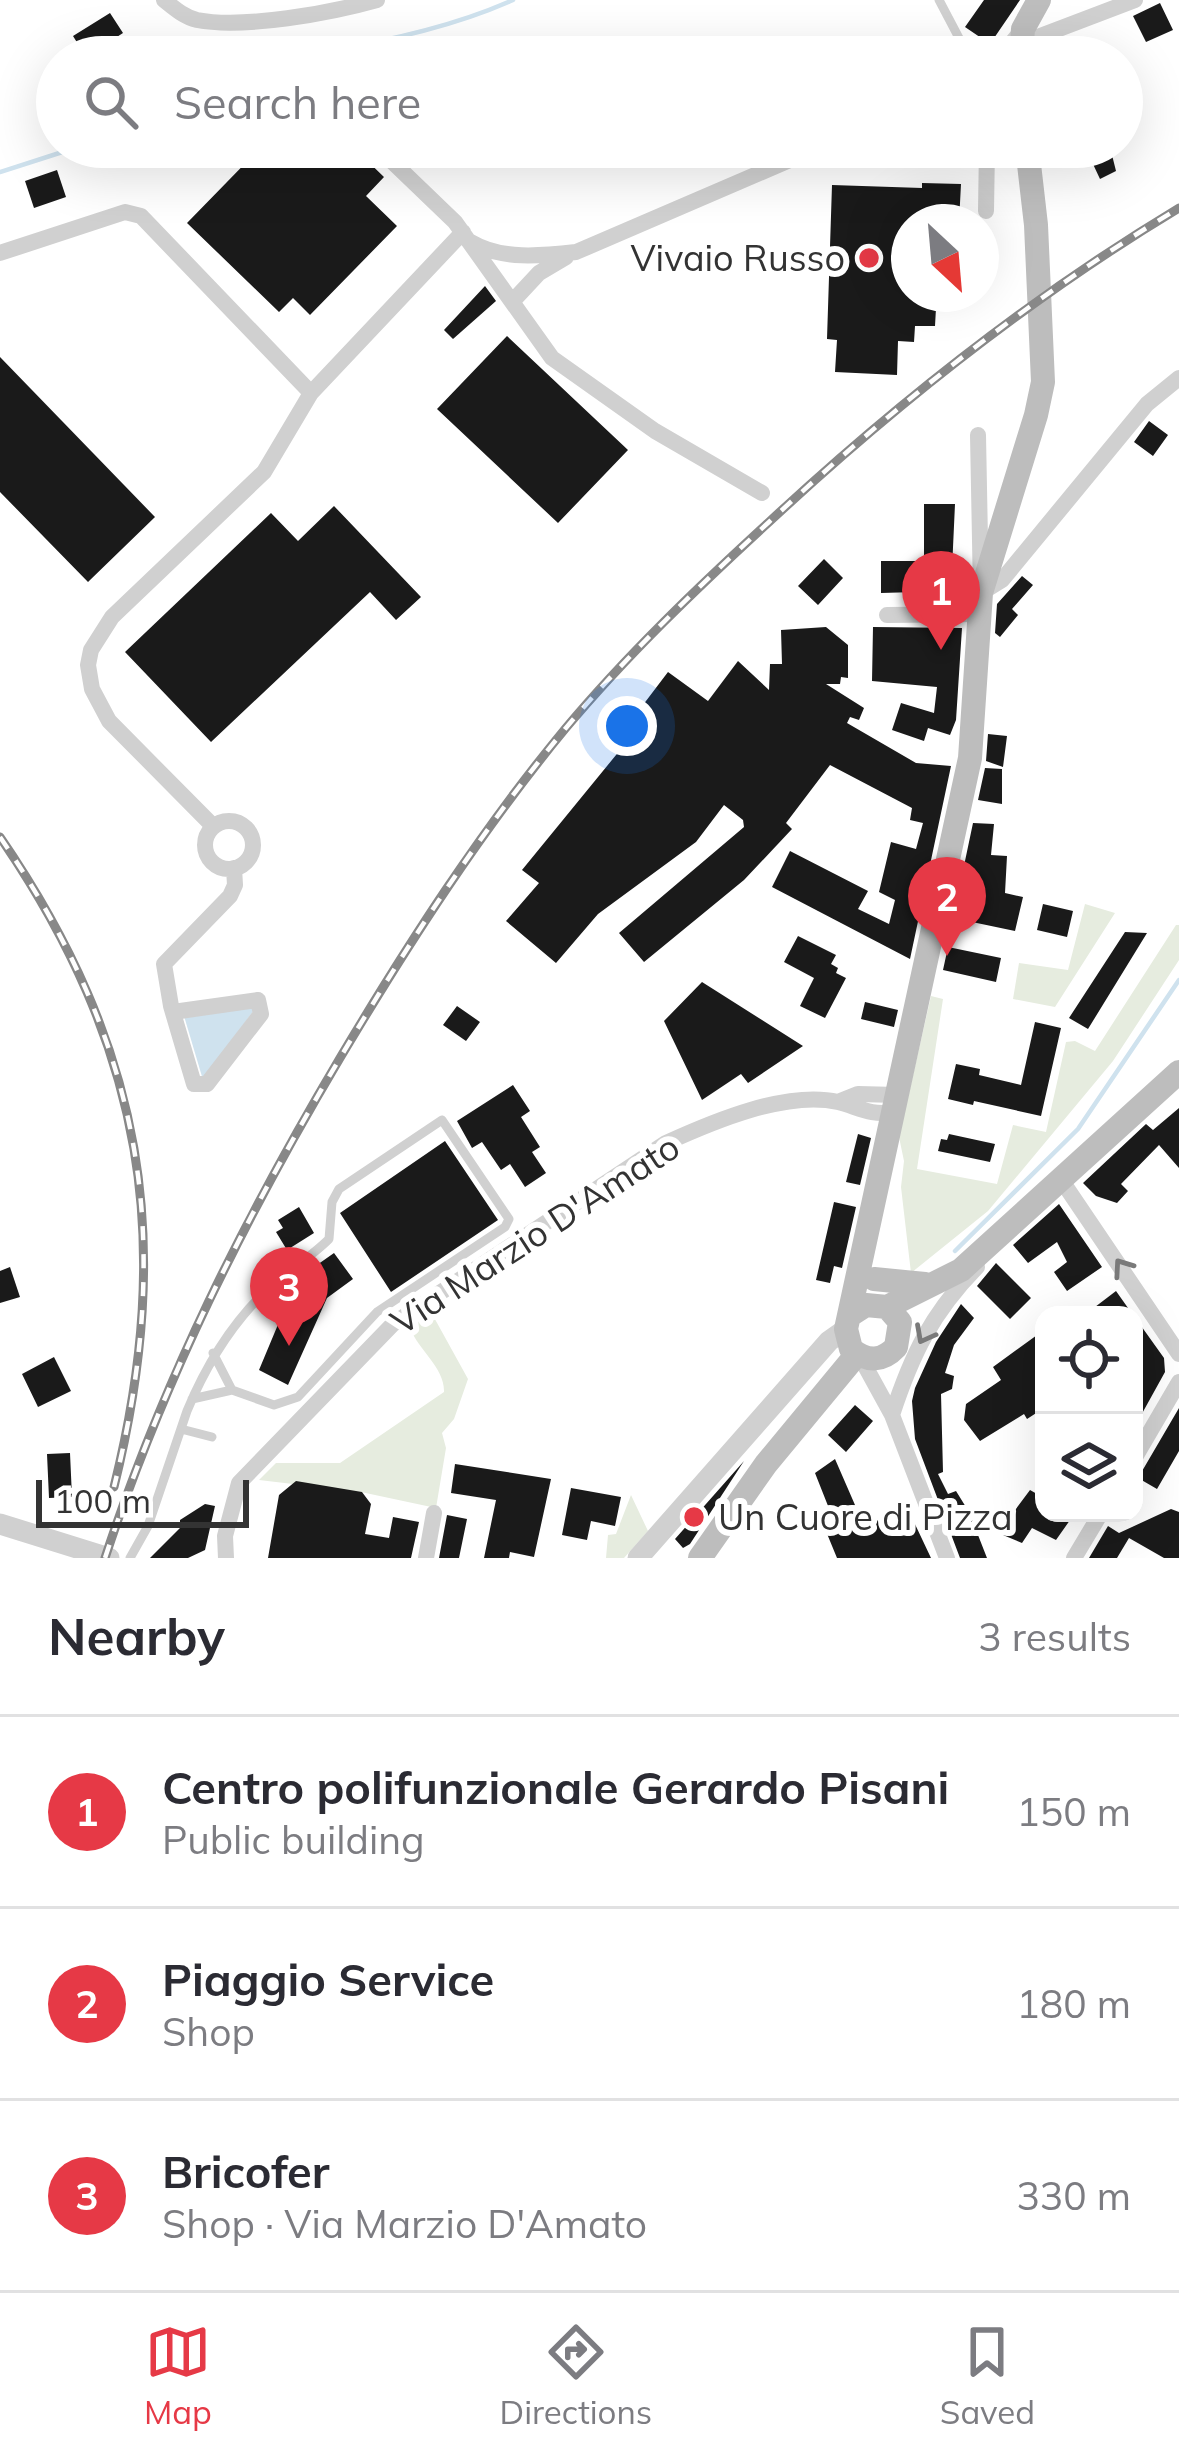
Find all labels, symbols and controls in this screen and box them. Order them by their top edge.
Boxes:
search box [36,36,1143,168]
icon: search [78,69,144,135]
text: Search here [174,74,421,130]
north arrow [891,204,999,312]
place label: Vivaio Russo [630,235,845,280]
marker: Vivaio Russo [856,245,882,271]
pin: 1 [902,551,980,650]
your location [597,696,657,756]
pin: 2 [908,857,986,956]
street label: Via Marzio D'Amato [382,1123,687,1344]
pin: 3 [250,1247,328,1346]
one-way arrow [1114,1258,1136,1280]
map controls [1035,1306,1143,1522]
button: locate [1035,1306,1143,1414]
one-way arrow [915,1323,938,1344]
button: layers [1035,1414,1143,1522]
scale bar [36,1474,249,1527]
text: 100 m [54,1480,151,1521]
place label: Un Cuore di Pizza [718,1494,1013,1539]
marker: Un Cuore di Pizza [681,1504,707,1530]
text: Nearby [48,1604,225,1668]
text: 3 results [978,1612,1131,1661]
text: Centro polifunzionale Gerardo Pisani [162,1759,949,1815]
text: 1 [75,1787,99,1836]
text: 150 m [1016,1787,1131,1836]
text: Public building [162,1815,425,1864]
text: Piaggio Service [162,1951,494,2007]
text: 2 [75,1979,99,2028]
text: 180 m [1016,1979,1131,2028]
text: Shop [162,2007,255,2056]
text: Bricofer [162,2143,329,2199]
text: 3 [75,2171,99,2220]
text: 330 m [1016,2171,1131,2220]
text: Shop · Via Marzio D'Amato [162,2199,647,2248]
tab: Map [144,2319,212,2432]
tab: Directions [500,2319,652,2432]
tab: Saved [940,2319,1035,2432]

